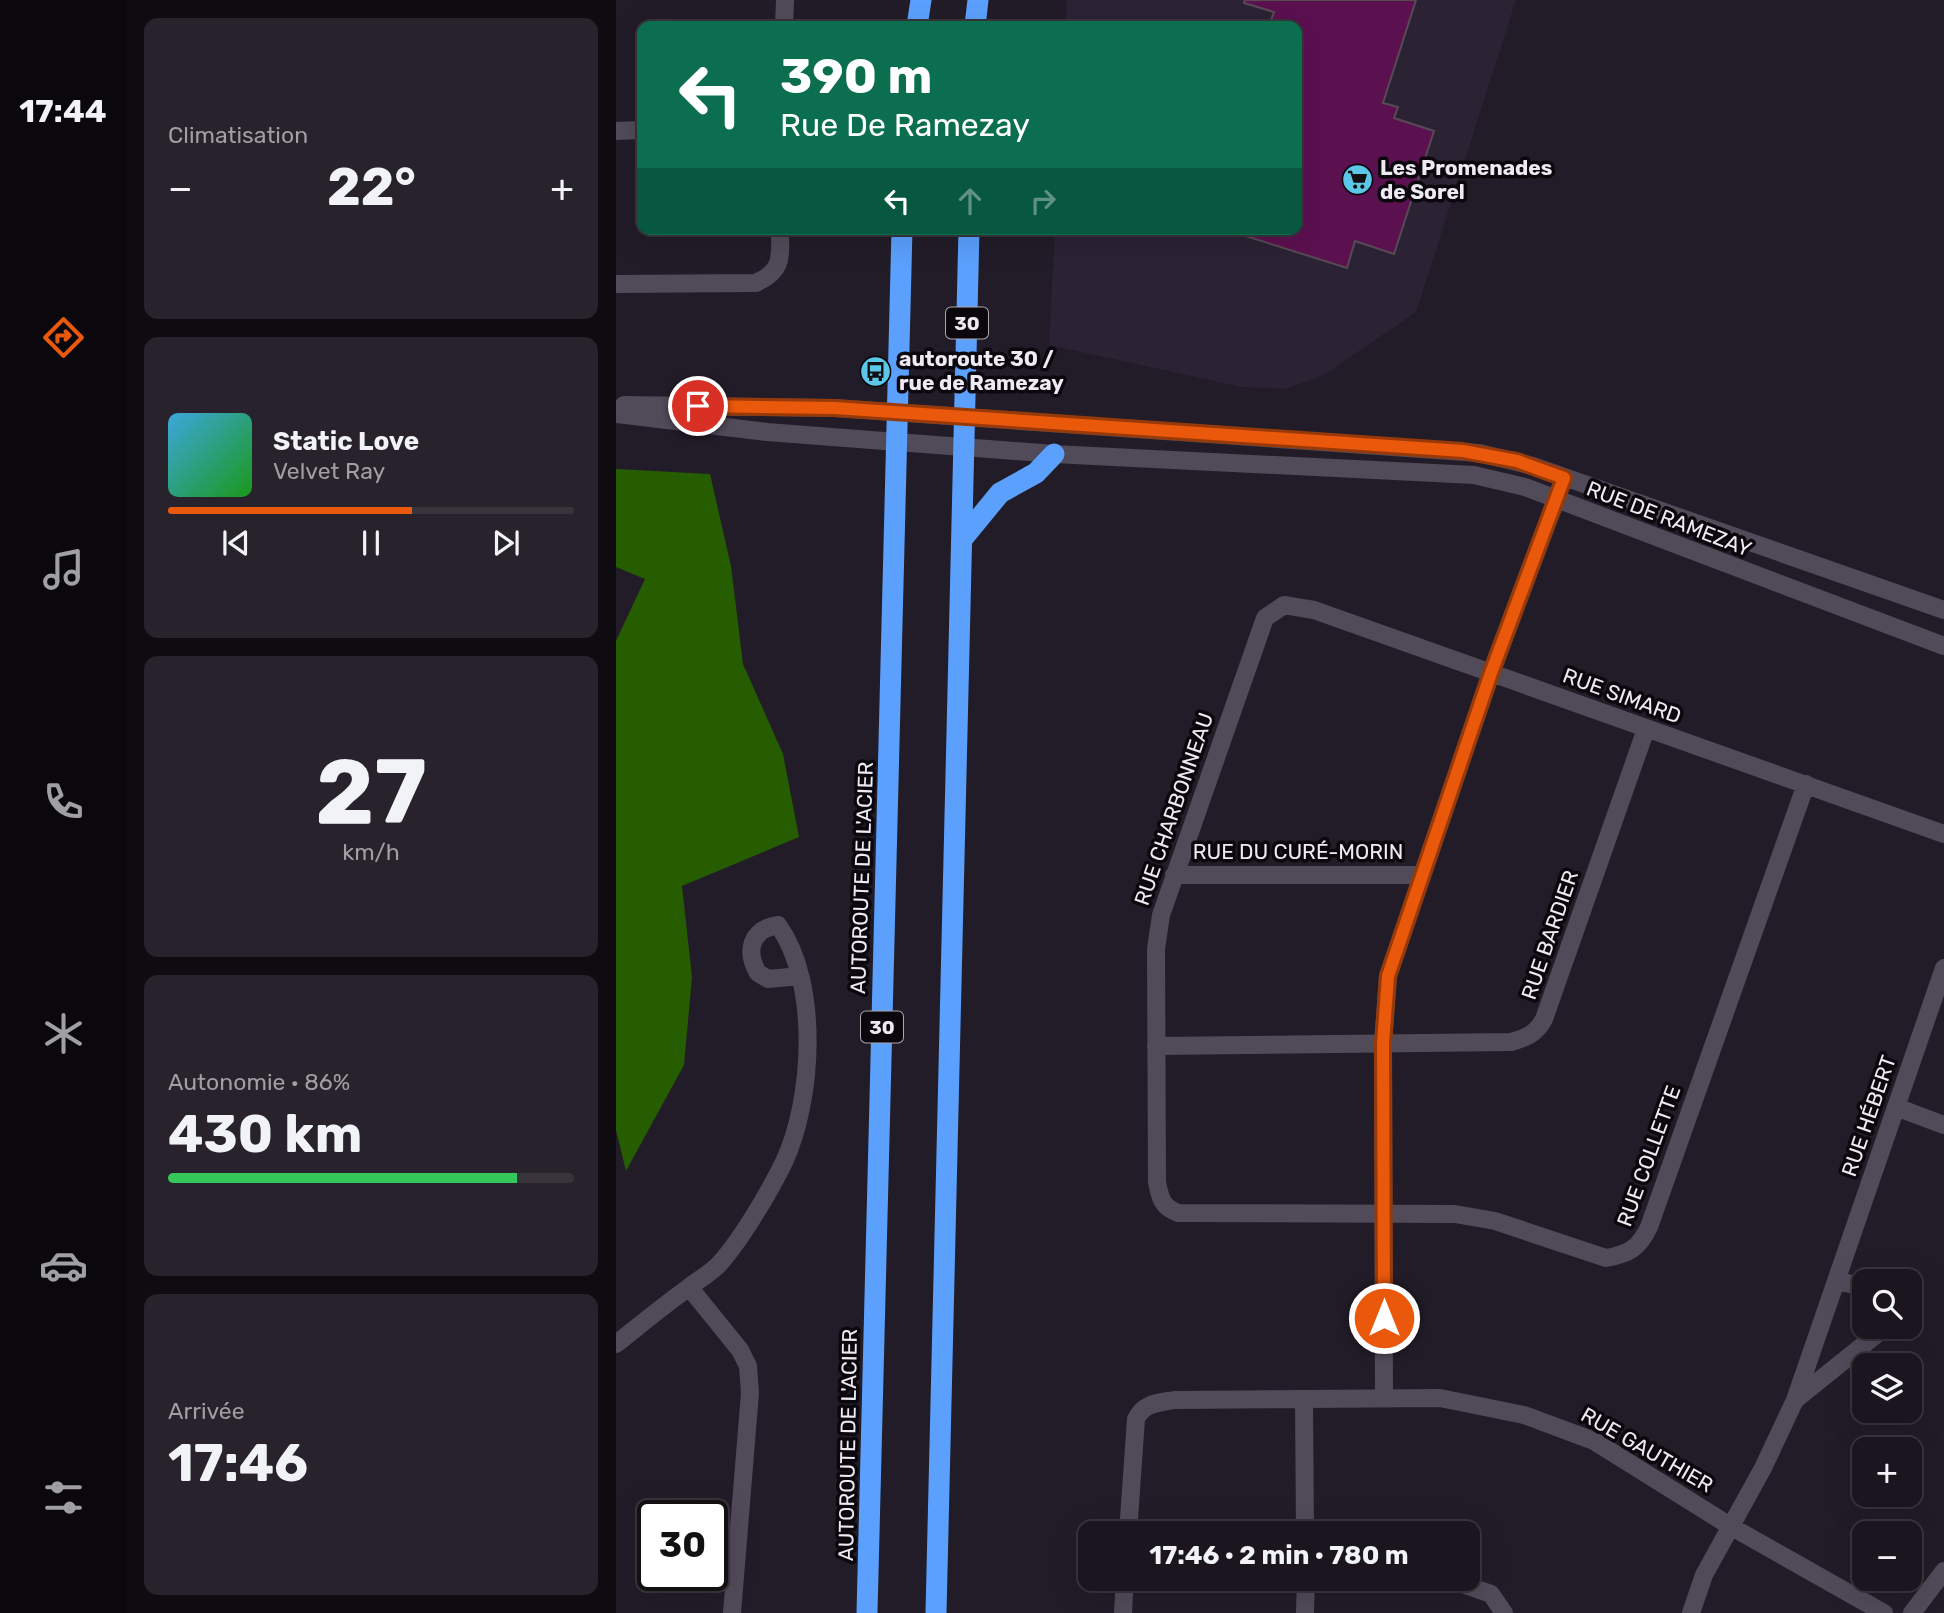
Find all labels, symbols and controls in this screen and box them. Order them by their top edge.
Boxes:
text: 390 m [780,47,932,105]
icon: left [665,49,756,140]
text: 17:44 [19,92,107,130]
text: Rue De Ramezay [780,106,1030,144]
text: Climatisation [168,121,308,149]
place label: Les Promenades de Sorel [1380,155,1552,204]
text: 22° [327,156,416,218]
supermarket icon: Les Promenades de Sorel [1340,163,1374,197]
text: − [168,165,193,211]
text: + [550,165,574,211]
icon: left [878,182,916,220]
icon: ahead [951,182,989,220]
icon: right [1024,182,1062,220]
road number: 30 [946,308,988,338]
icon: directions [39,313,88,362]
place label: autoroute 30 / rue de Ramezay [899,346,1064,395]
bus stop icon: autoroute 30 / rue de Ramezay [859,354,893,388]
pin [668,376,728,436]
icon: arrive [679,387,717,425]
text: Static Love [273,426,419,457]
text: Velvet Ray [273,457,385,485]
street label: RUE DE RAMEZAY [1583,476,1755,562]
icon: previous [217,524,255,562]
icon: pause [352,524,390,562]
icon: next [487,524,525,562]
icon: music [39,545,88,594]
street label: RUE SIMARD [1560,663,1685,729]
street label: RUE CHARBONNEAU [1129,709,1218,908]
text: 27 [315,738,427,846]
street label: AUTOROUTE DE L'ACIER [845,761,878,995]
icon: phone [39,777,88,826]
text: km/h [342,838,400,866]
street label: RUE DU CURÉ-MORIN [1193,839,1403,864]
street label: RUE BARDIER [1516,867,1583,1003]
icon: climate [39,1009,88,1058]
road number: 30 [861,1012,903,1042]
street label: RUE HÉBERT [1836,1052,1901,1180]
text: Autonomie · 86% [168,1068,350,1096]
street label: RUE COLLETTE [1611,1082,1686,1230]
text: 430 km [168,1103,362,1165]
icon: car [39,1241,88,1290]
map controls [1852,1269,1922,1591]
button: search [1852,1269,1922,1339]
position arrow [1347,1281,1421,1355]
street label: AUTOROUTE DE L'ACIER [833,1329,862,1561]
button: layers [1852,1353,1922,1423]
text: Arrivée [168,1397,245,1425]
street label: RUE GAUTHIER [1577,1402,1718,1497]
text: 17:46 [168,1432,308,1494]
button: + [1852,1437,1922,1507]
icon: filters [39,1473,88,1522]
speed limit sign: 30 [637,1500,728,1591]
button: − [1852,1521,1922,1591]
text: 17:46 · 2 min · 780 m [1149,1540,1409,1571]

